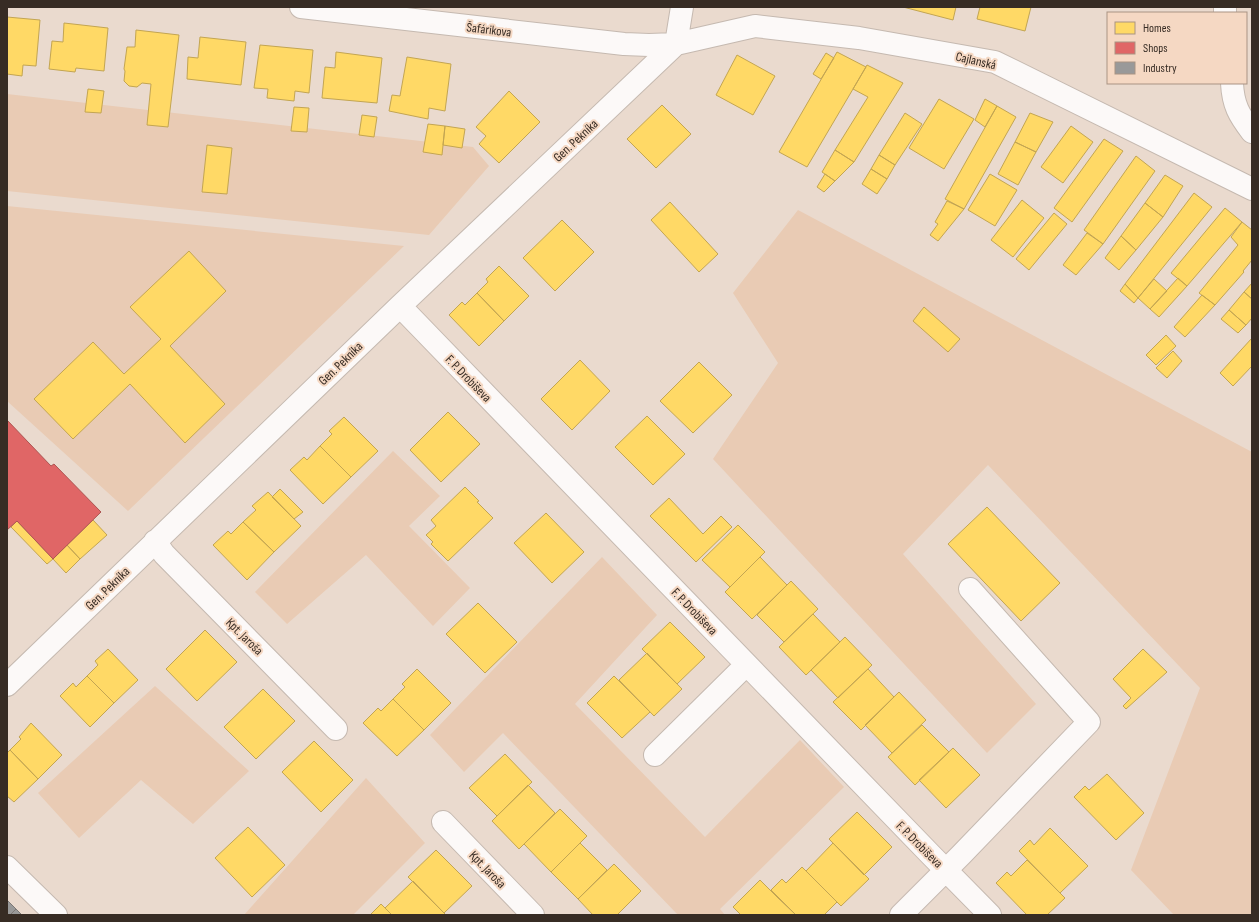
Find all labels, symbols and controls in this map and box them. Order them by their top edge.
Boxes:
legend [1107,12,1247,84]
street label: Šafárikova [465,18,512,41]
text: Homes [1143,21,1171,36]
text: Shops [1143,41,1168,56]
street label: Cajlanská [954,49,998,73]
text: Industry [1143,61,1177,76]
street label: Gen. Pekníka [550,116,601,165]
street label: Gen. Pekníka [315,339,366,389]
street label: F. P. Drobiševa [442,352,495,406]
street label: Gen. Pekníka [82,564,133,614]
street label: F. P. Drobiševa [668,585,721,639]
street label: Kpt. Jaroša [222,615,266,659]
street label: F. P. Drobiševa [893,818,946,871]
street label: Kpt. Jaroša [466,848,509,892]

